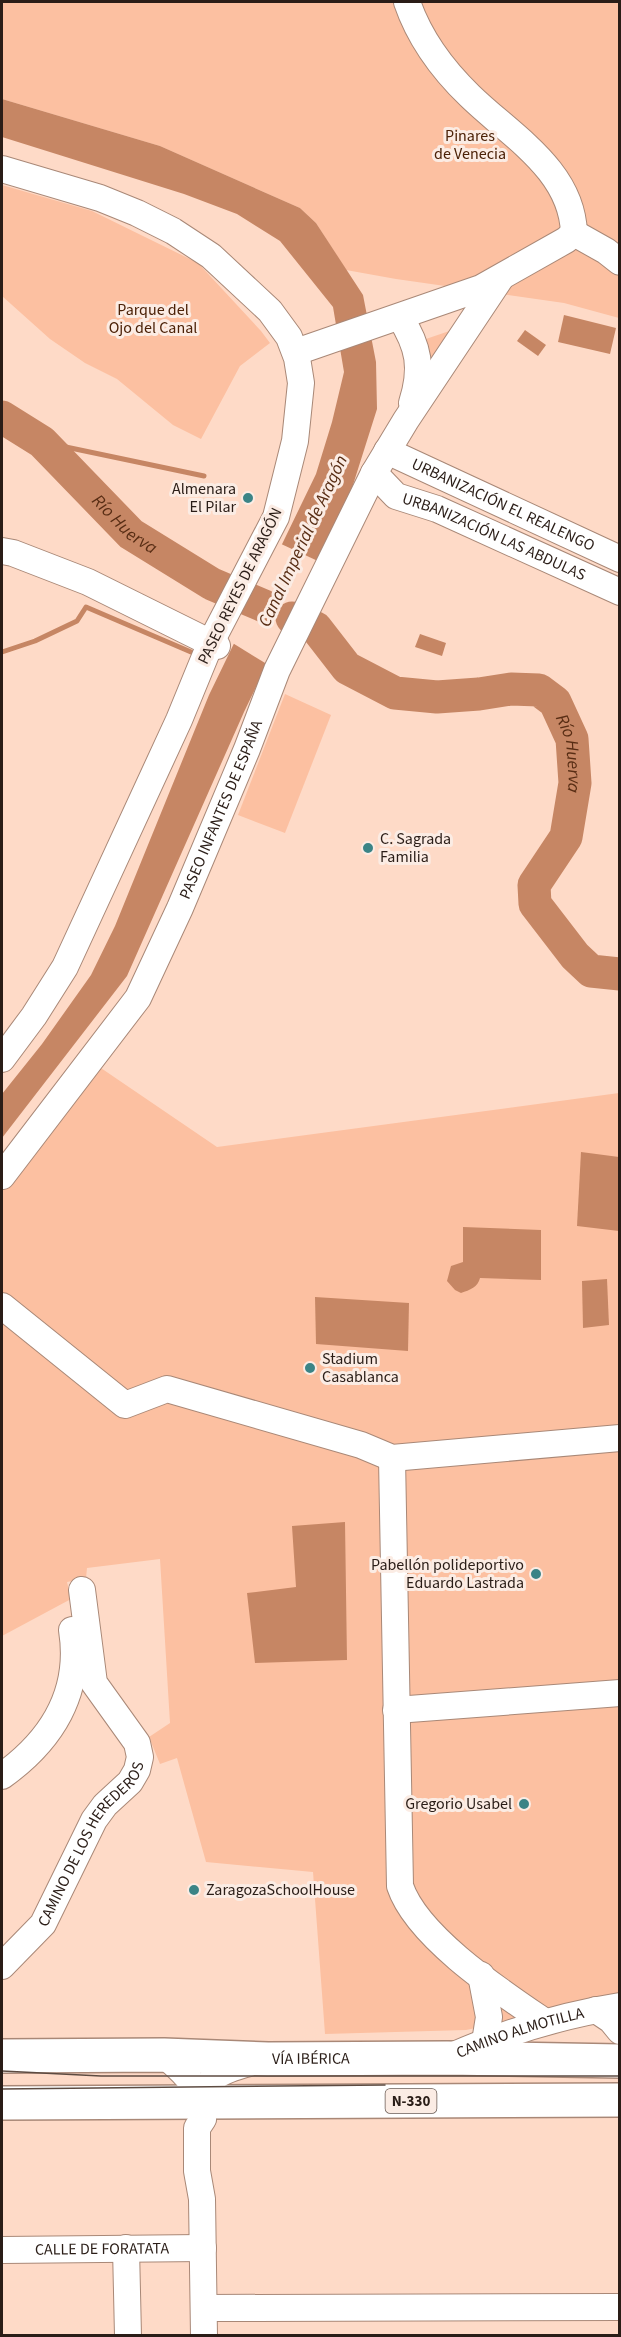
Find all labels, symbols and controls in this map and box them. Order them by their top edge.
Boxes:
park label: Pinares de Venecia [434,125,506,165]
park label: Parque del Ojo del Canal [109,299,197,339]
water label: Canal Imperial de Aragón [252,451,354,631]
street label: URBANIZACIÓN EL REALENGO [408,453,598,557]
place label: Almenara El Pilar [172,478,236,518]
water label: Río Huerva [86,488,163,560]
street label: URBANIZACIÓN LAS ABDULAS [399,488,589,586]
marker: Almenara El Pilar [241,491,255,505]
street label: PASEO REYES DE ARAGÓN [192,504,288,668]
water label: Río Huerva [550,710,588,795]
street label: PASEO INFANTES DE ESPAÑA [174,717,268,902]
place label: C. Sagrada Familia [380,828,451,868]
marker: C. Sagrada Familia [361,841,375,855]
place label: Stadium Casablanca [322,1348,399,1388]
marker: Stadium Casablanca [303,1361,317,1375]
place label: Pabellón polideportivo Eduardo Lastrada [371,1554,524,1594]
marker: Pabellón polideportivo Eduardo Lastrada [529,1567,543,1581]
street label: CAMINO DE LOS HEREDEROS [32,1760,150,1930]
place label: Gregorio Usabel [405,1793,512,1815]
marker: Gregorio Usabel [517,1797,531,1811]
place label: ZaragozaSchoolHouse [206,1879,355,1901]
marker: ZaragozaSchoolHouse [187,1883,201,1897]
street label: CAMINO ALMOTILLA [453,2002,586,2064]
street label: VÍA IBÉRICA [272,2048,350,2070]
road number: N-330 [386,2089,436,2113]
street label: CALLE DE FORATATA [35,2237,169,2261]

